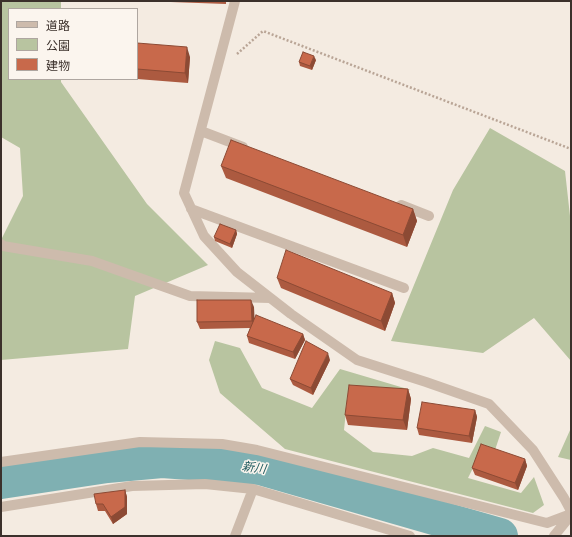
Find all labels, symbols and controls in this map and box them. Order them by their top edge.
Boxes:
legend [8,8,138,80]
text: 道路 [46,18,70,33]
text: 公園 [46,38,70,53]
text: 建物 [46,58,70,73]
water label: 新川 [241,459,267,477]

